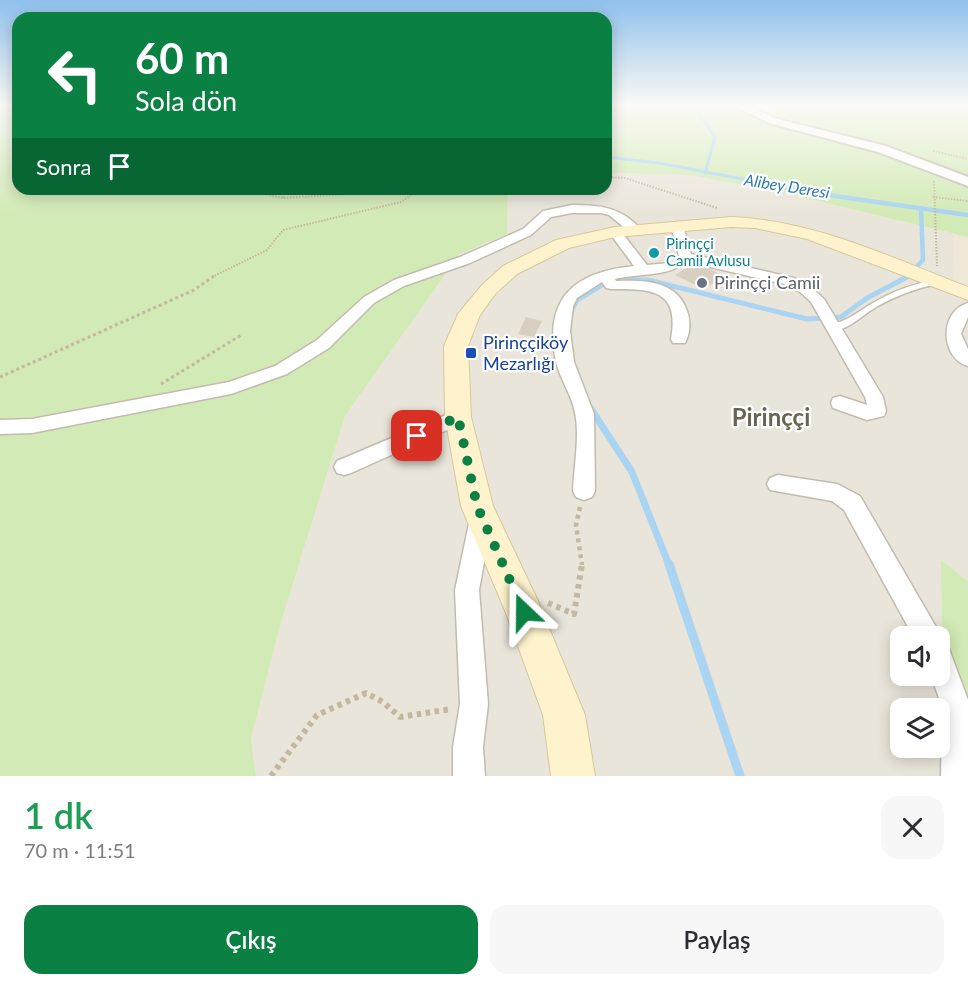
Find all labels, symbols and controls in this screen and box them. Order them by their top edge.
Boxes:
text: 60 m [135,33,229,83]
icon: left [36,36,114,114]
text: Sola dön [135,84,237,117]
icon: arrive [103,150,136,183]
text: Sonra [36,153,91,180]
water label: Alibey Deresi [742,169,831,202]
place label: Pirinççi Camii Avlusu [666,234,750,269]
marker: Pirinççi Camii Avlusu [647,246,661,260]
place label: Pirinççi Camii [714,271,820,293]
marker: Pirinççi Camii [695,276,709,290]
place label: Pirinççiköy Mezarlığı [483,331,569,374]
marker: Pirinççiköy Mezarlığı [464,346,478,360]
district label: Pirinççi [732,402,810,431]
pin [391,410,442,461]
icon: arrive [400,419,433,452]
position arrow [492,580,556,644]
map controls [890,626,950,758]
button: sound [890,626,950,686]
button: layers [890,698,950,758]
text: 1 dk [24,793,93,837]
button: close [881,796,944,859]
text: 70 m · 11:51 [24,838,136,862]
button: Çıkış [24,905,478,974]
button: Paylaş [490,905,944,974]

